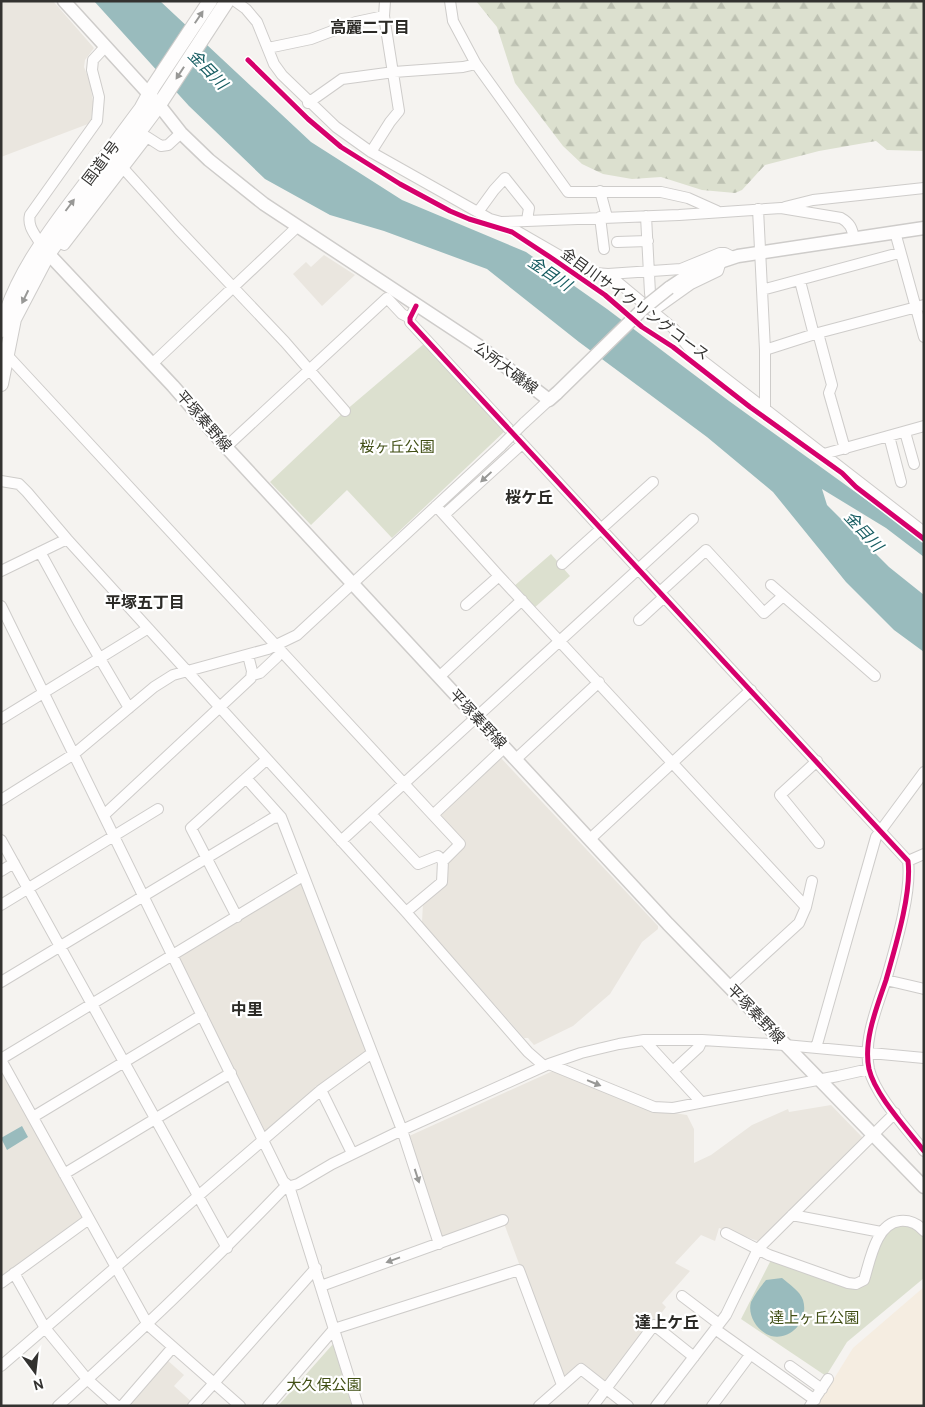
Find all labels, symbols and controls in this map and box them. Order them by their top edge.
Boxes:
one-way arrow [195,10,204,24]
district label: 高麗二丁目 [330,19,410,39]
water label: 金目川 [183,46,232,96]
one-way arrow [175,67,184,80]
street label: 国道1号 [79,138,125,190]
one-way arrow [64,199,75,212]
street label: 金目川サイクリングコース [556,245,712,365]
water label: 金目川 [523,253,576,297]
one-way arrow [21,290,29,304]
street label: 公所大磯線 [469,339,541,399]
street label: 平塚秦野線 [171,387,235,457]
park label: 桜ヶ丘公園 [359,439,435,458]
one-way arrow [481,471,493,483]
district label: 桜ケ丘 [505,489,553,509]
water label: 金目川 [839,508,888,558]
district label: 平塚五丁目 [105,594,185,614]
street label: 平塚秦野線 [444,686,509,754]
street label: 平塚秦野線 [722,981,788,1049]
district label: 中里 [231,1001,263,1021]
one-way arrow [587,1079,602,1087]
one-way arrow [413,1169,421,1184]
one-way arrow [386,1257,401,1264]
park label: 達上ヶ丘公園 [769,1310,859,1329]
district label: 達上ケ丘 [635,1314,699,1334]
north arrow [10,1347,60,1397]
text: N [31,1374,45,1393]
park label: 大久保公園 [286,1377,362,1396]

